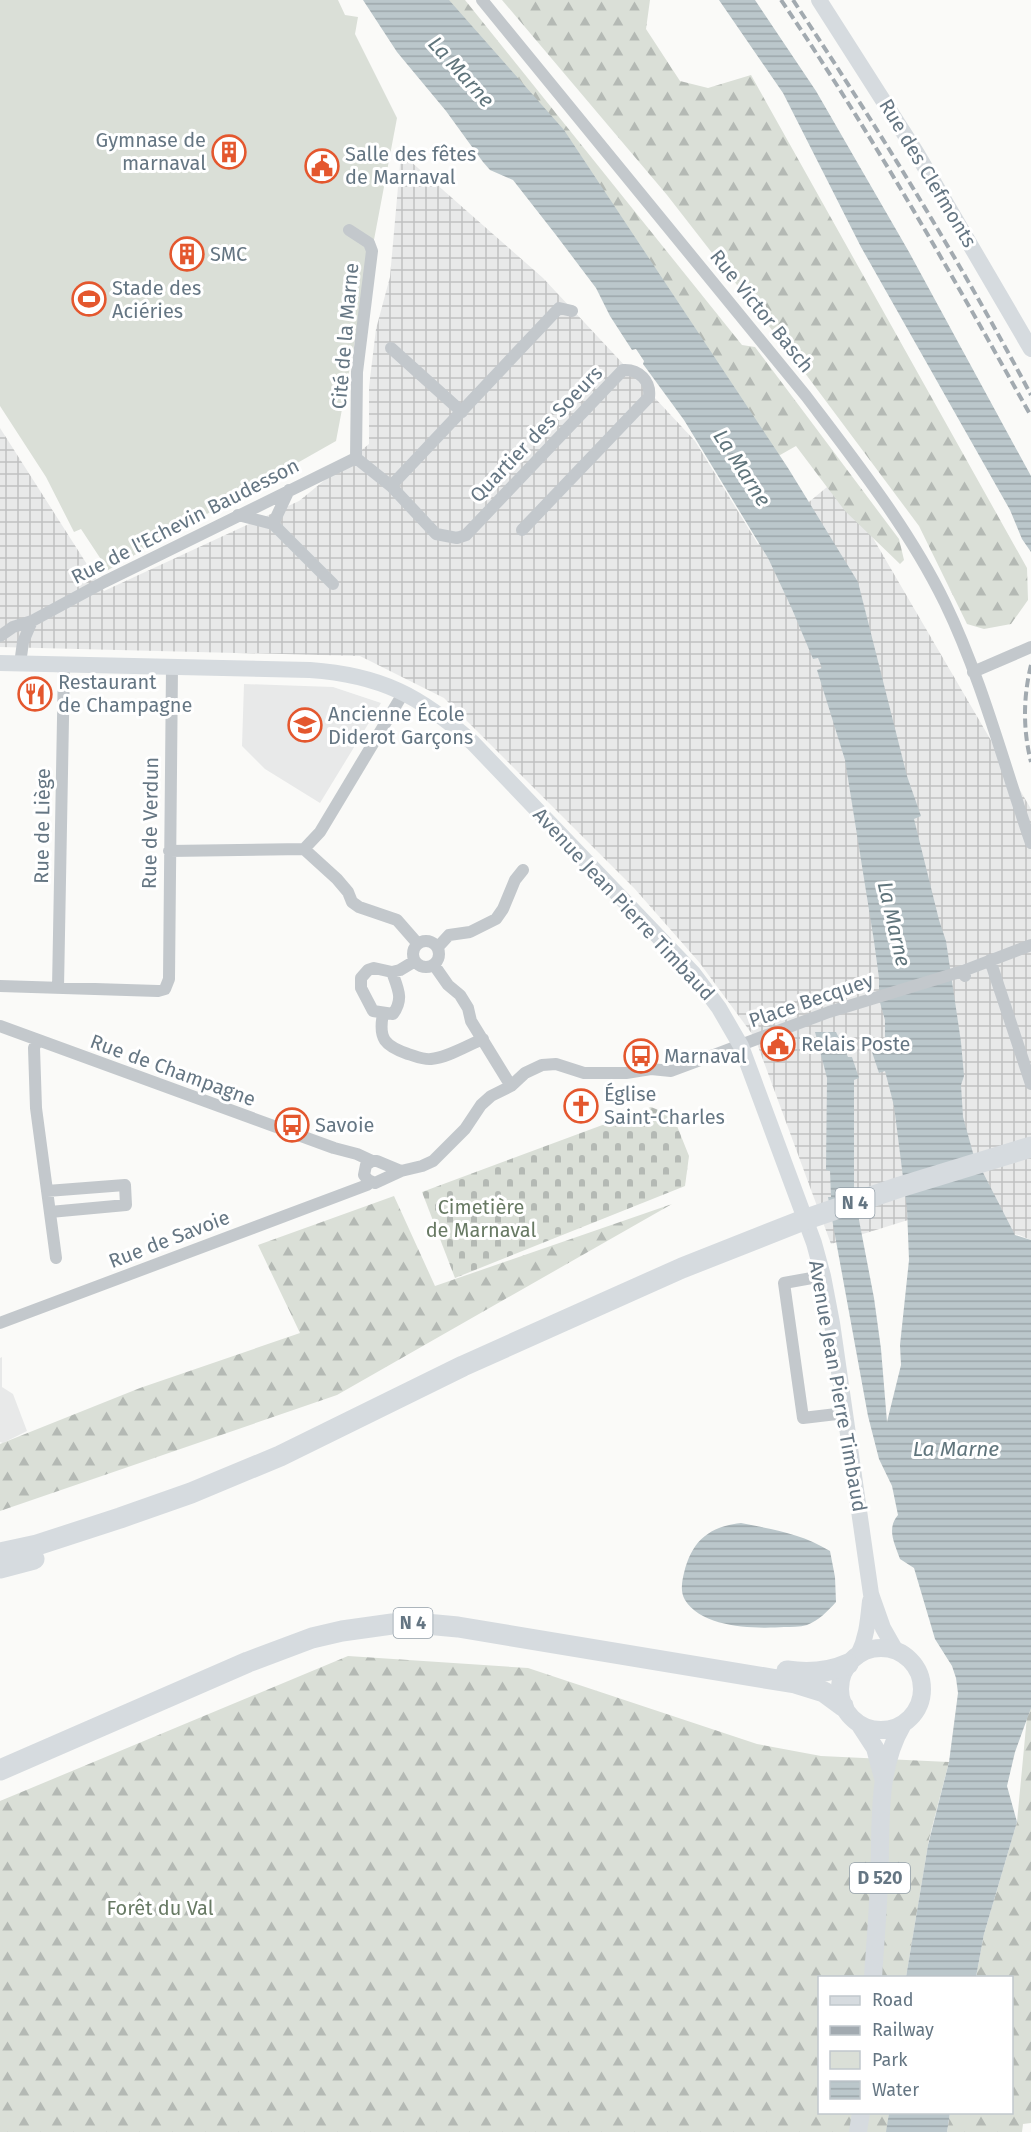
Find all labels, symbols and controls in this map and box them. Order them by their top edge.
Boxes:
water label: La Marne [422,31,500,113]
street label: Rue des Clefmonts [874,94,982,252]
place label: Gymnase de marnaval [96,128,206,175]
building icon: Gymnase de marnaval [211,134,247,170]
place label: Salle des fêtes de Marnaval [345,142,476,189]
public building icon: Salle des fêtes de Marnaval [304,148,340,184]
building icon: SMC [169,236,205,272]
place label: SMC [210,242,247,266]
street label: Rue Victor Basch [705,245,819,377]
street label: Cité de la Marne [327,262,363,410]
place label: Stade des Aciéries [112,276,201,323]
sports icon: Stade des Aciéries [71,281,107,317]
street label: Quartier des Soeurs [465,361,607,507]
water label: La Marne [708,425,777,511]
street label: Rue de l'Echevin Baudesson [67,453,303,589]
place label: Restaurant de Champagne [58,670,192,717]
restaurant icon: Restaurant de Champagne [17,676,53,712]
place label: Ancienne École Diderot Garçons [328,702,473,750]
school or university icon: Ancienne École Diderot Garçons [287,707,323,743]
street label: Rue de Verdun [137,757,163,889]
street label: Rue de Liège [29,768,55,884]
street label: Avenue Jean Pierre Timbaud [528,803,720,1005]
water label: La Marne [872,879,916,969]
street label: Place Becquey [746,967,876,1032]
public building icon: Relais Poste [760,1026,796,1062]
street label: Rue de Champagne [87,1029,259,1111]
place label: Relais Poste [801,1032,910,1056]
bus stop icon: Marnaval [623,1038,659,1074]
place label: Marnaval [664,1044,747,1068]
place label: Église Saint-Charles [604,1082,725,1129]
church icon: Église Saint-Charles [563,1088,599,1124]
bus stop icon: Savoie [274,1107,310,1143]
place label: Savoie [315,1113,374,1137]
road number: N 4 [836,1188,874,1218]
park label: Cimetière de Marnaval [426,1195,536,1242]
street label: Rue de Savoie [105,1205,233,1273]
street label: Avenue Jean Pierre Timbaud [804,1258,872,1514]
water label: La Marne [913,1436,999,1462]
road number: N 4 [394,1608,432,1638]
road number: D 520 [850,1863,910,1893]
park label: Forêt du Val [106,1896,214,1920]
legend [818,1976,1013,2114]
text: Road [872,1989,914,2011]
text: Railway [872,2019,934,2041]
text: Park [872,2049,908,2071]
text: Water [872,2079,919,2101]

